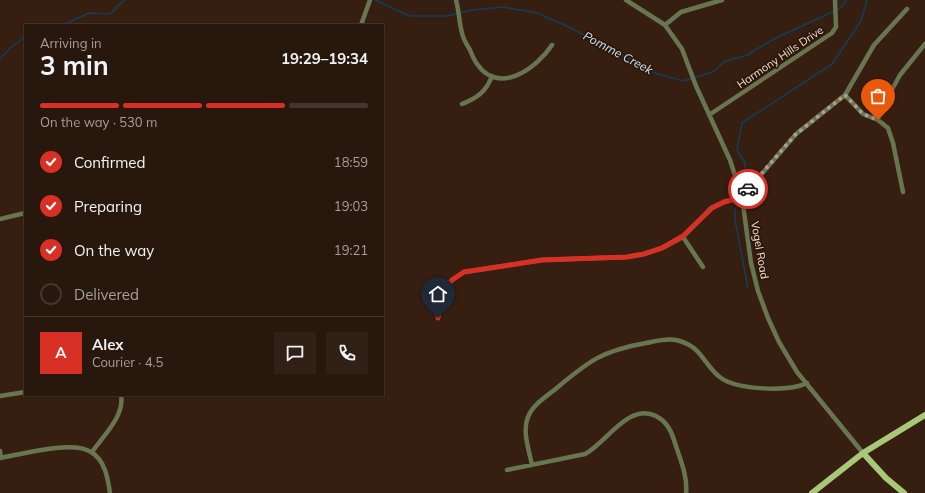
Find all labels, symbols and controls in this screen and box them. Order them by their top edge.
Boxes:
street label: Harmony Hills Drive [734,23,826,91]
water label: Pomme Creek [581,28,656,78]
text: Arriving in [40,35,102,51]
text: 3 min [40,49,109,82]
text: 19:29–19:34 [281,49,368,68]
pin [861,79,895,120]
icon: bag [867,85,889,107]
text: On the way · 530 m [40,114,157,130]
icon: check [40,151,62,173]
text: Confirmed [74,153,145,172]
text: 18:59 [334,154,368,170]
courier [728,169,768,209]
icon: car [737,178,759,200]
icon: check [40,195,62,217]
text: Preparing [74,197,142,216]
text: 19:03 [334,198,368,214]
street label: Vogel Road [748,220,772,280]
icon: check [40,239,62,261]
text: On the way [74,241,154,260]
text: 19:21 [334,242,368,258]
pin [421,277,455,318]
icon: home [427,283,449,305]
text: Delivered [74,285,139,304]
button: chat [274,332,316,374]
button: phone [326,332,368,374]
text: Alex [92,335,124,354]
text: A [55,343,67,362]
text: Courier · 4.5 [92,354,163,370]

